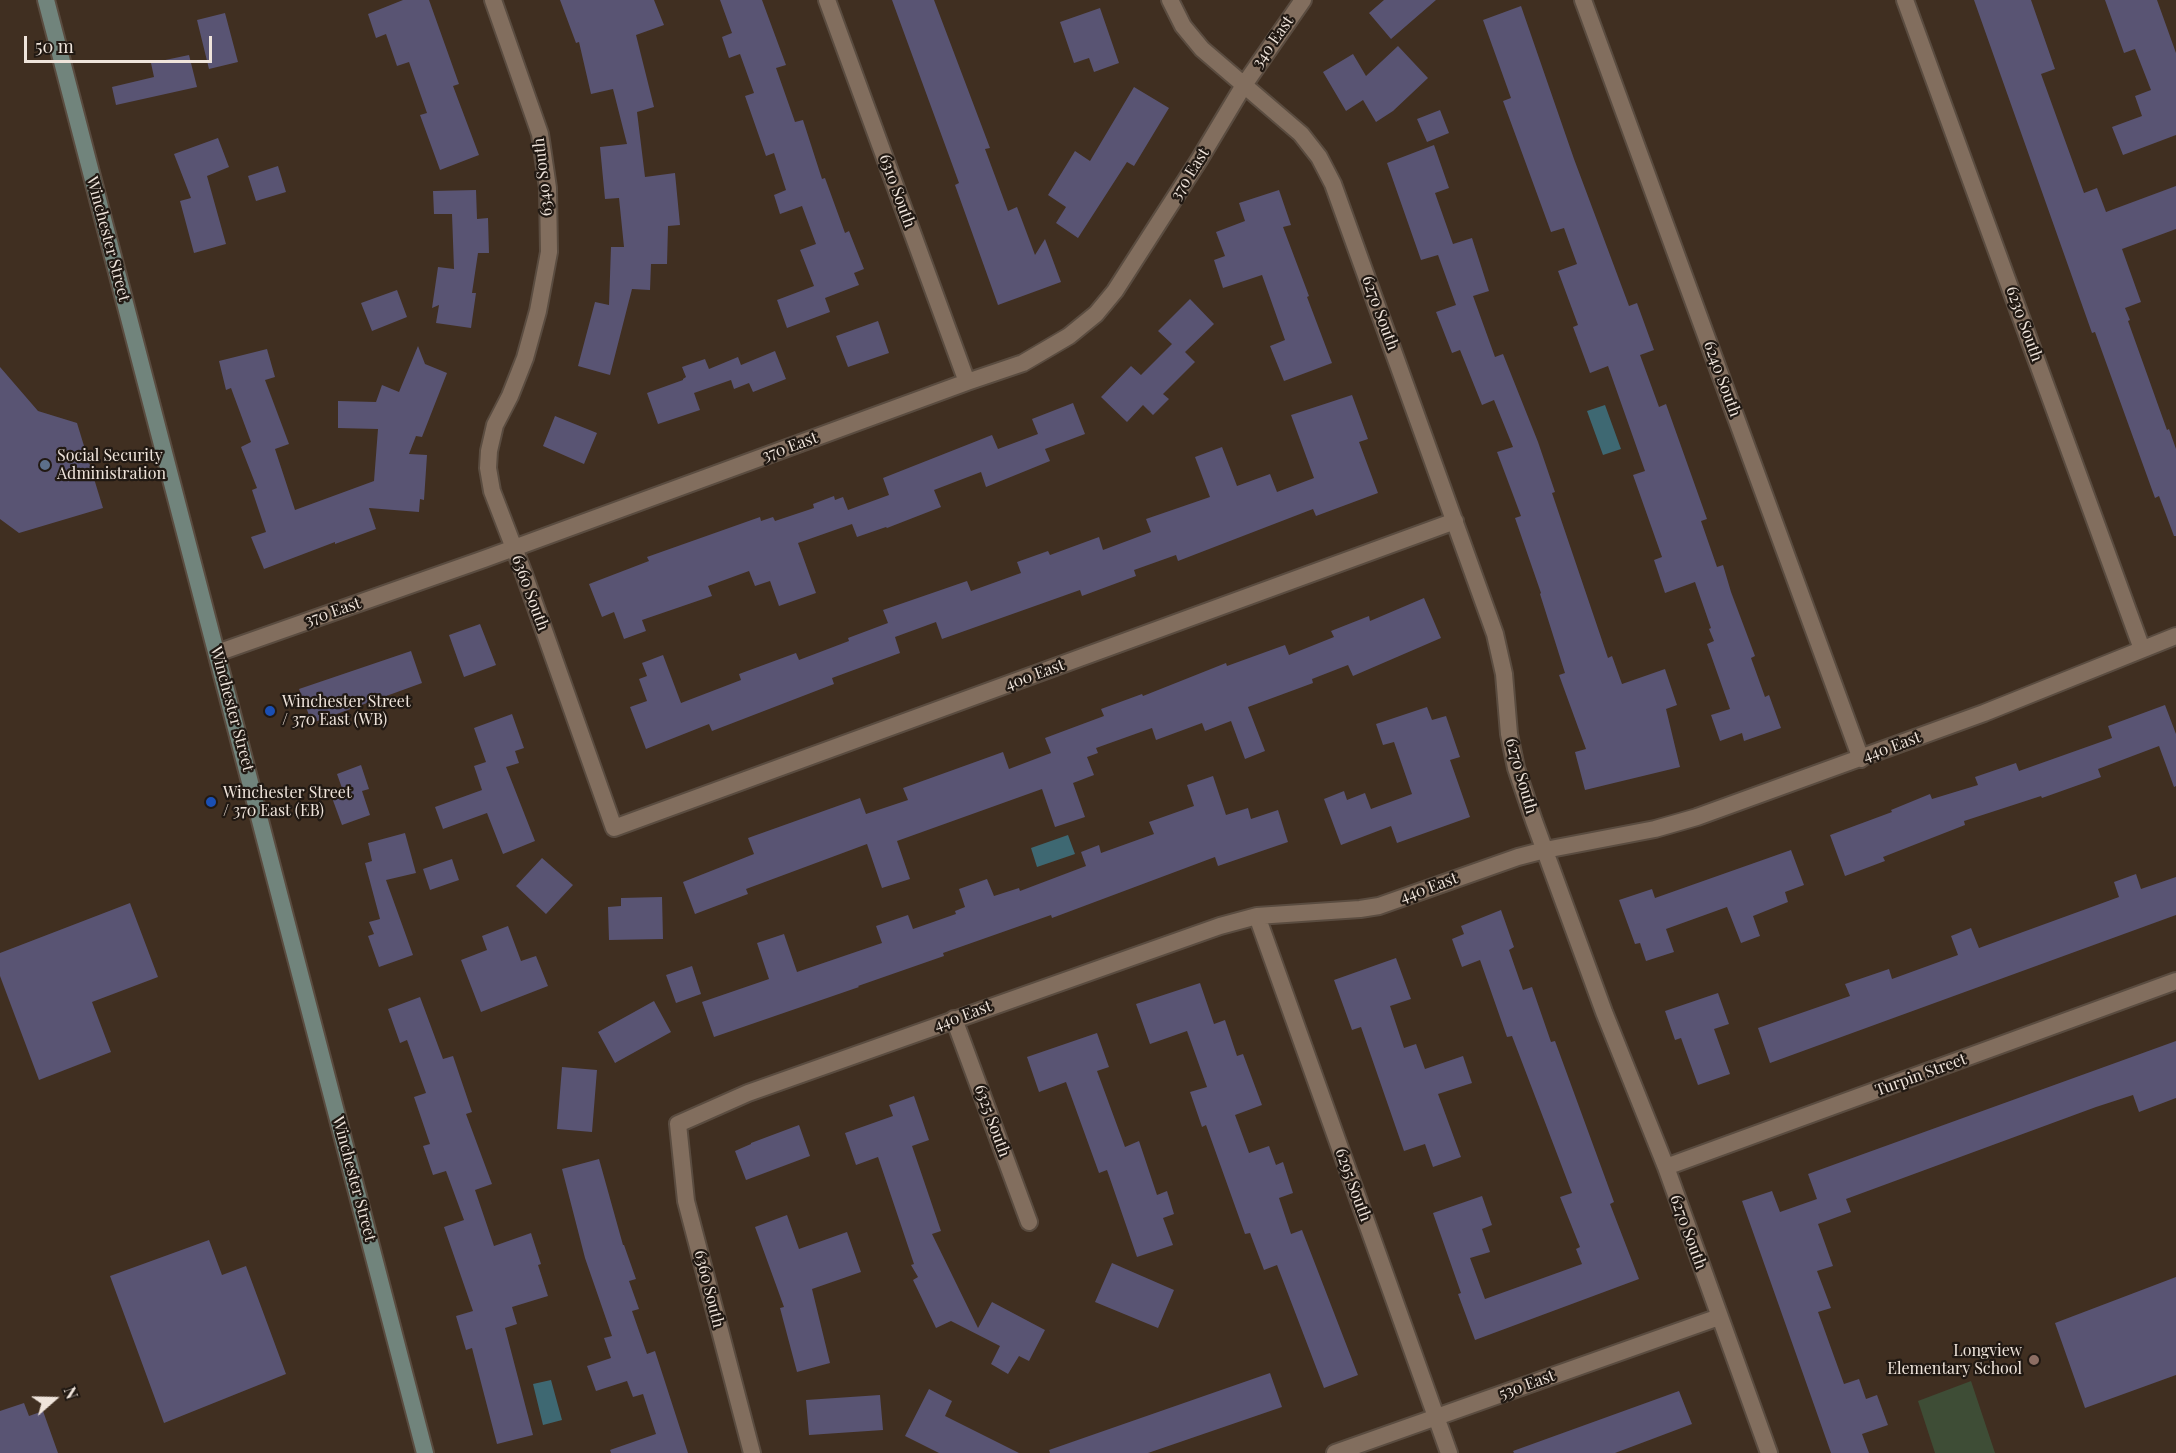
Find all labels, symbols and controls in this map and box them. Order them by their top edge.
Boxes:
street label: 340 East [1248,12,1298,72]
scale bar [27,24,214,62]
text: 50 m [35,34,74,58]
street label: 6340 South [529,137,557,217]
street label: 370 East [1167,144,1213,204]
street label: 6310 South [875,152,919,230]
street label: Winchester Street [82,174,134,304]
street label: 6270 South [1358,273,1402,353]
street label: 6230 South [2002,284,2046,364]
street label: 6240 South [1699,339,1745,419]
street label: 370 East [760,428,820,466]
place label: Social Security Administration [57,446,166,484]
marker: Social Security Administration [38,458,52,472]
street label: 6360 South [507,553,553,633]
street label: 370 East [303,594,363,630]
street label: Winchester Street [206,644,258,774]
street label: 400 East [1003,655,1067,695]
place label: Winchester Street / 370 East (WB) [282,692,411,730]
marker: Winchester Street / 370 East (WB) [263,704,277,718]
street label: 440 East [1861,728,1923,766]
street label: 6270 South [1501,736,1541,816]
place label: Winchester Street / 370 East (EB) [223,783,352,821]
marker: Winchester Street / 370 East (EB) [204,795,218,809]
street label: 440 East [1398,869,1460,907]
street label: 440 East [932,997,994,1035]
street label: Turpin Street [1873,1050,1969,1100]
street label: 6325 South [970,1082,1014,1160]
street label: Winchester Street [328,1114,380,1244]
street label: 6295 South [1331,1146,1375,1224]
street label: 6270 South [1666,1192,1710,1272]
street label: 6360 South [690,1248,728,1330]
place label: Longview Elementary School [1887,1341,2022,1379]
marker: Longview Elementary School [2027,1353,2041,1367]
street label: 530 East [1496,1366,1558,1404]
north arrow [24,1369,84,1429]
text: N [60,1384,83,1402]

